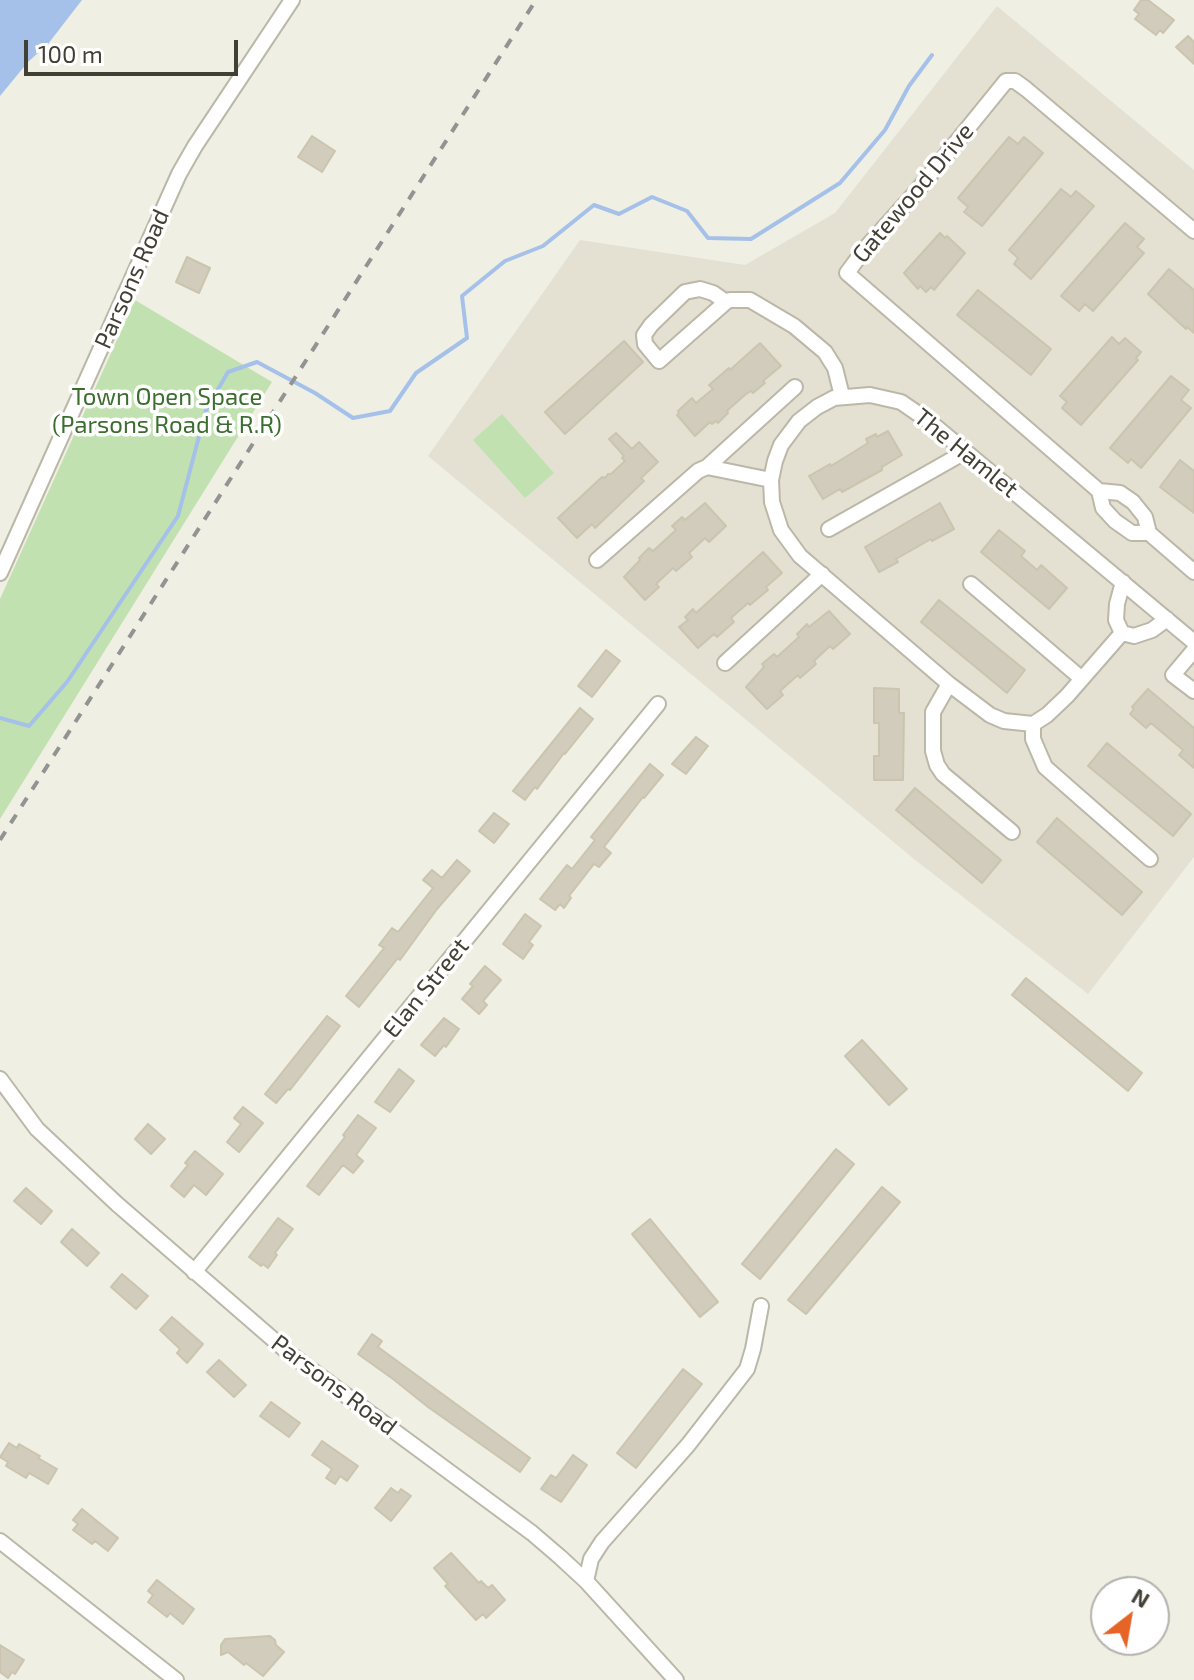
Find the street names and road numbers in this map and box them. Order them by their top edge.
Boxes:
street label: Gatewood Drive [846,117,980,269]
street label: Parsons Road [88,205,176,353]
street label: The Hamlet [908,402,1024,504]
street label: Elan Street [377,932,475,1044]
street label: Parsons Road [266,1329,402,1441]

